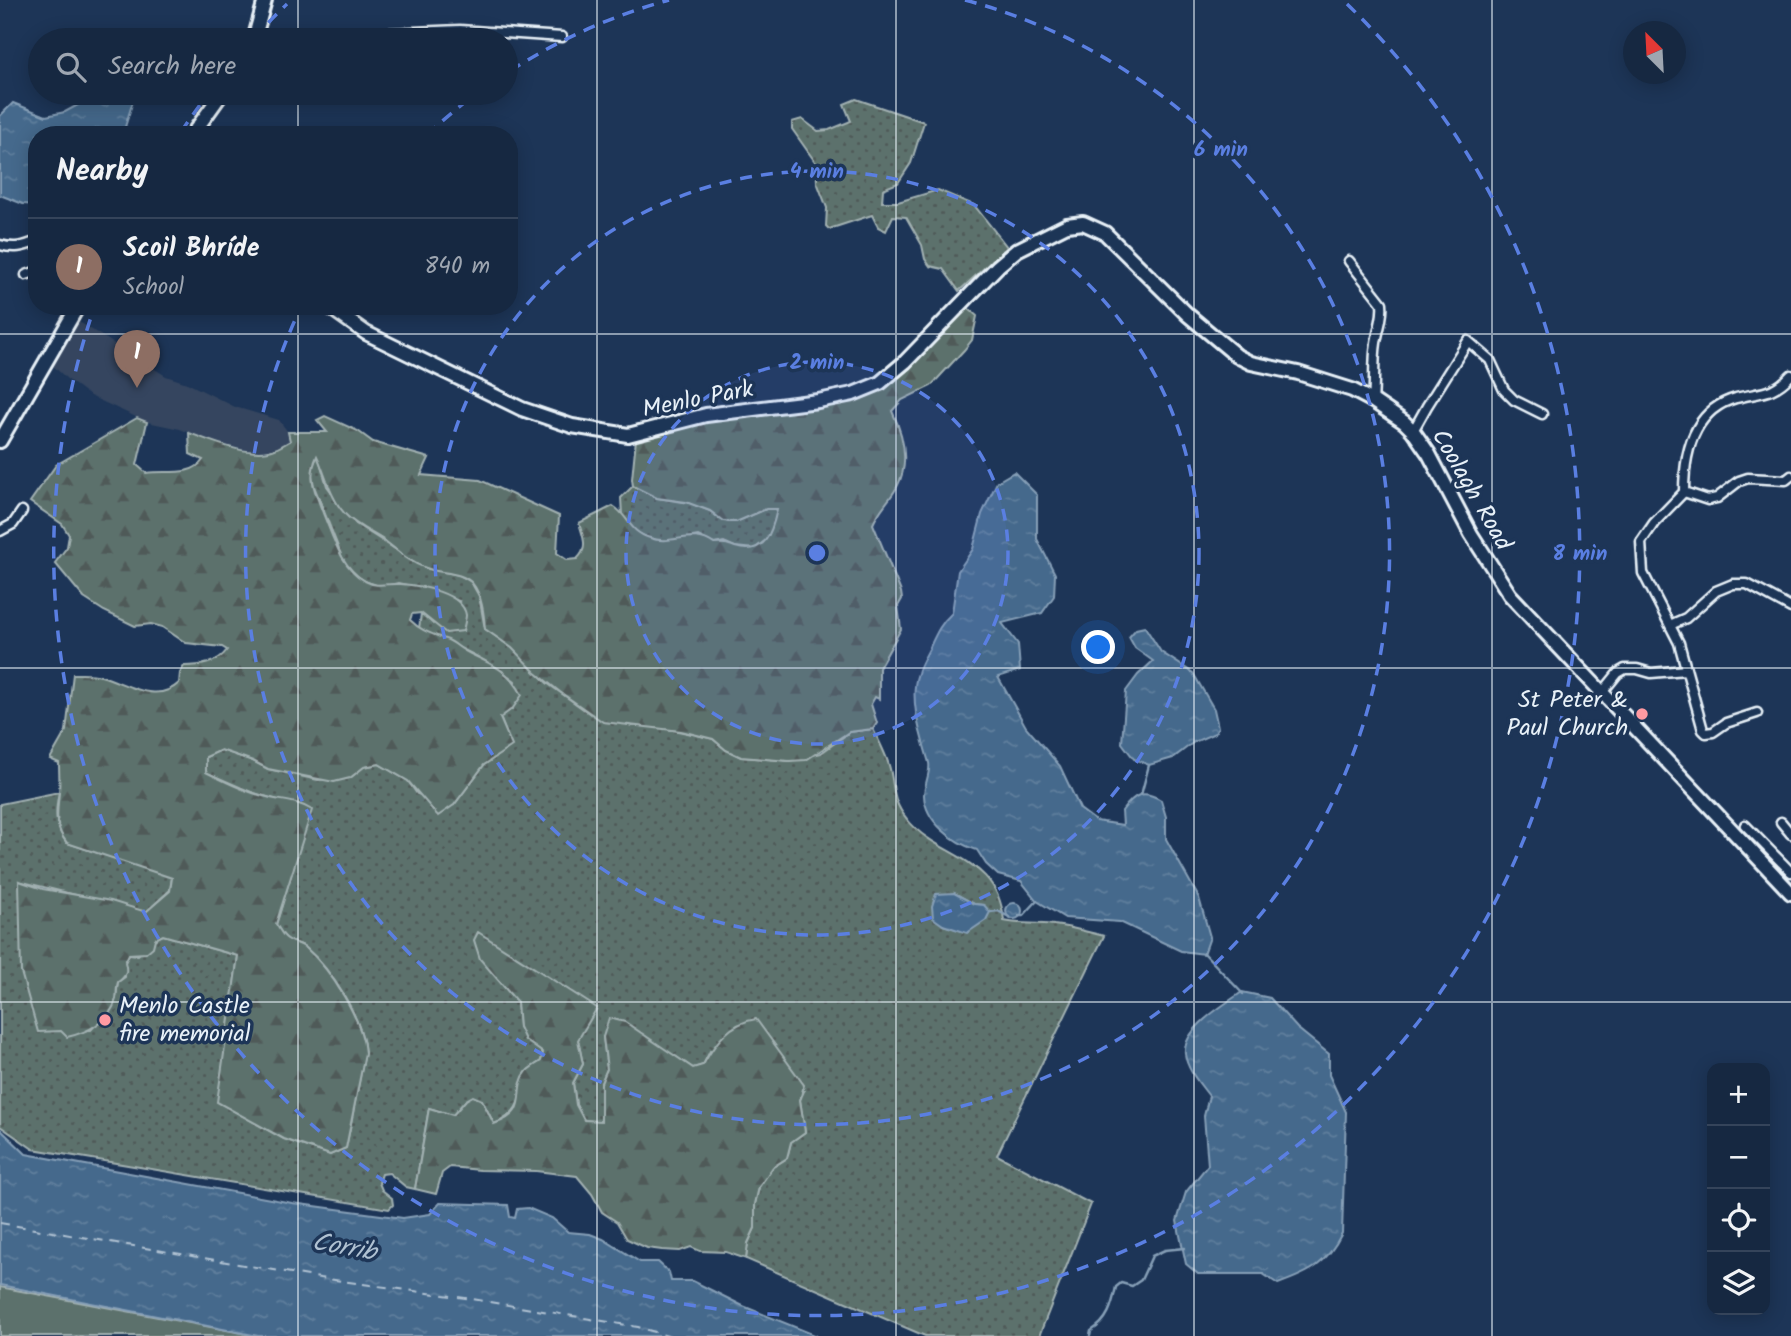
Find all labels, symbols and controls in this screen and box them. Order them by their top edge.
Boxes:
north arrow [1623,21,1686,84]
search box [28,28,518,105]
text: Search here [108,46,236,88]
icon: search [52,48,90,86]
text: 6 min [1194,134,1248,167]
text: Nearby [56,148,148,196]
text: 4 min [790,156,844,189]
text: Scoil Bhríde [123,228,259,270]
text: 1 [76,249,82,285]
text: 840 m [424,249,490,285]
text: School [123,270,184,306]
pin: 1 [114,330,160,388]
text: 2 min [790,347,844,380]
street label: Menlo Park [639,370,758,430]
street label: Coolagh Road [1420,422,1522,559]
text: 8 min [1553,538,1607,571]
centre of rings [805,541,829,565]
your location [1081,630,1115,664]
place label: St Peter & Paul Church [1506,681,1628,748]
marker: St Peter & Paul Church [1634,706,1650,722]
place label: Menlo Castle fire memorial [119,987,251,1054]
marker: Menlo Castle fire memorial [97,1012,113,1028]
map controls [1707,1063,1770,1315]
button: + [1707,1063,1770,1126]
button: − [1707,1126,1770,1189]
button: locate [1707,1189,1770,1252]
water label: Corrib [309,1222,382,1275]
button: layers [1707,1252,1770,1315]

